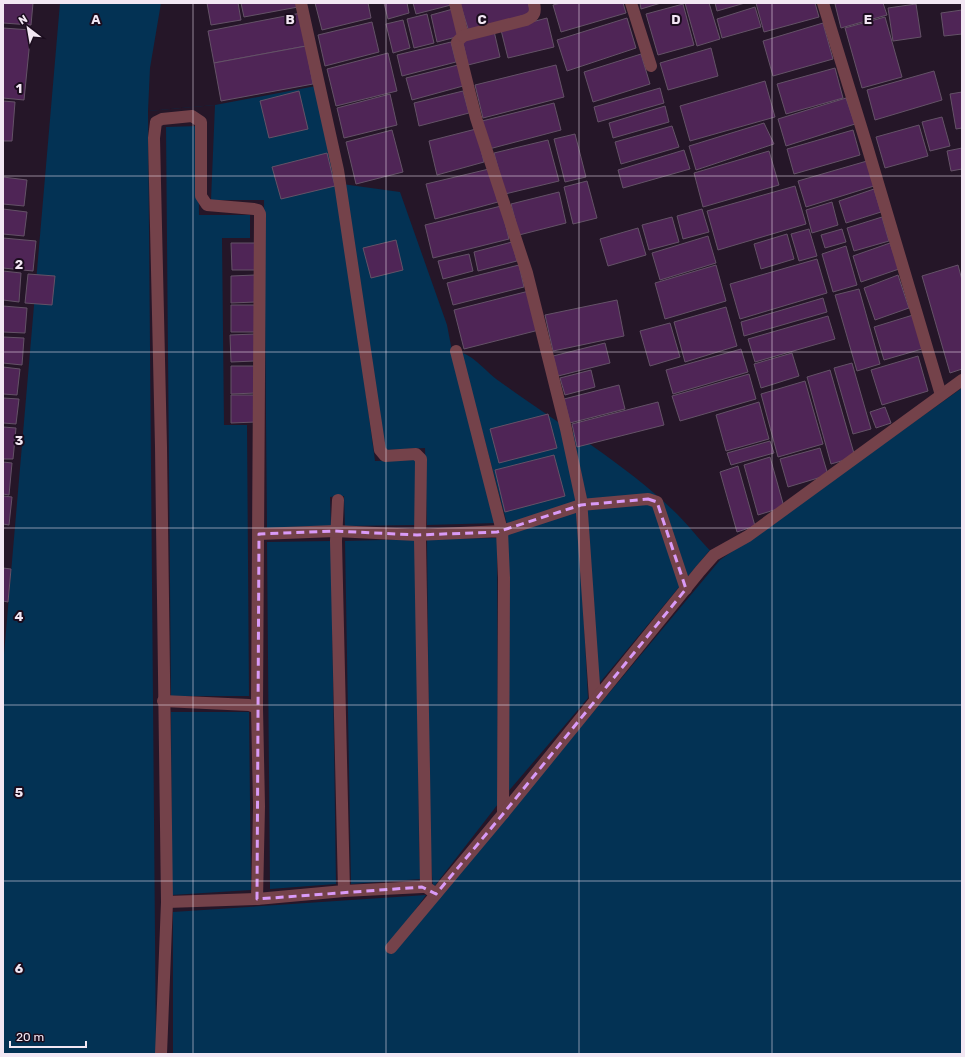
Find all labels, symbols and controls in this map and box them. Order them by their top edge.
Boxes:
north arrow [8,8,48,48]
text: N [16,12,30,27]
text: A [91,12,101,27]
text: B [285,12,295,27]
text: C [477,12,487,27]
text: D [671,12,681,27]
text: E [864,12,872,27]
text: 1 [16,81,22,96]
text: 2 [15,257,23,272]
text: 3 [15,433,24,448]
text: 4 [15,609,24,624]
text: 5 [15,785,23,800]
text: 6 [15,961,24,976]
scale bar [10,1023,86,1049]
text: 20 m [16,1030,44,1044]

